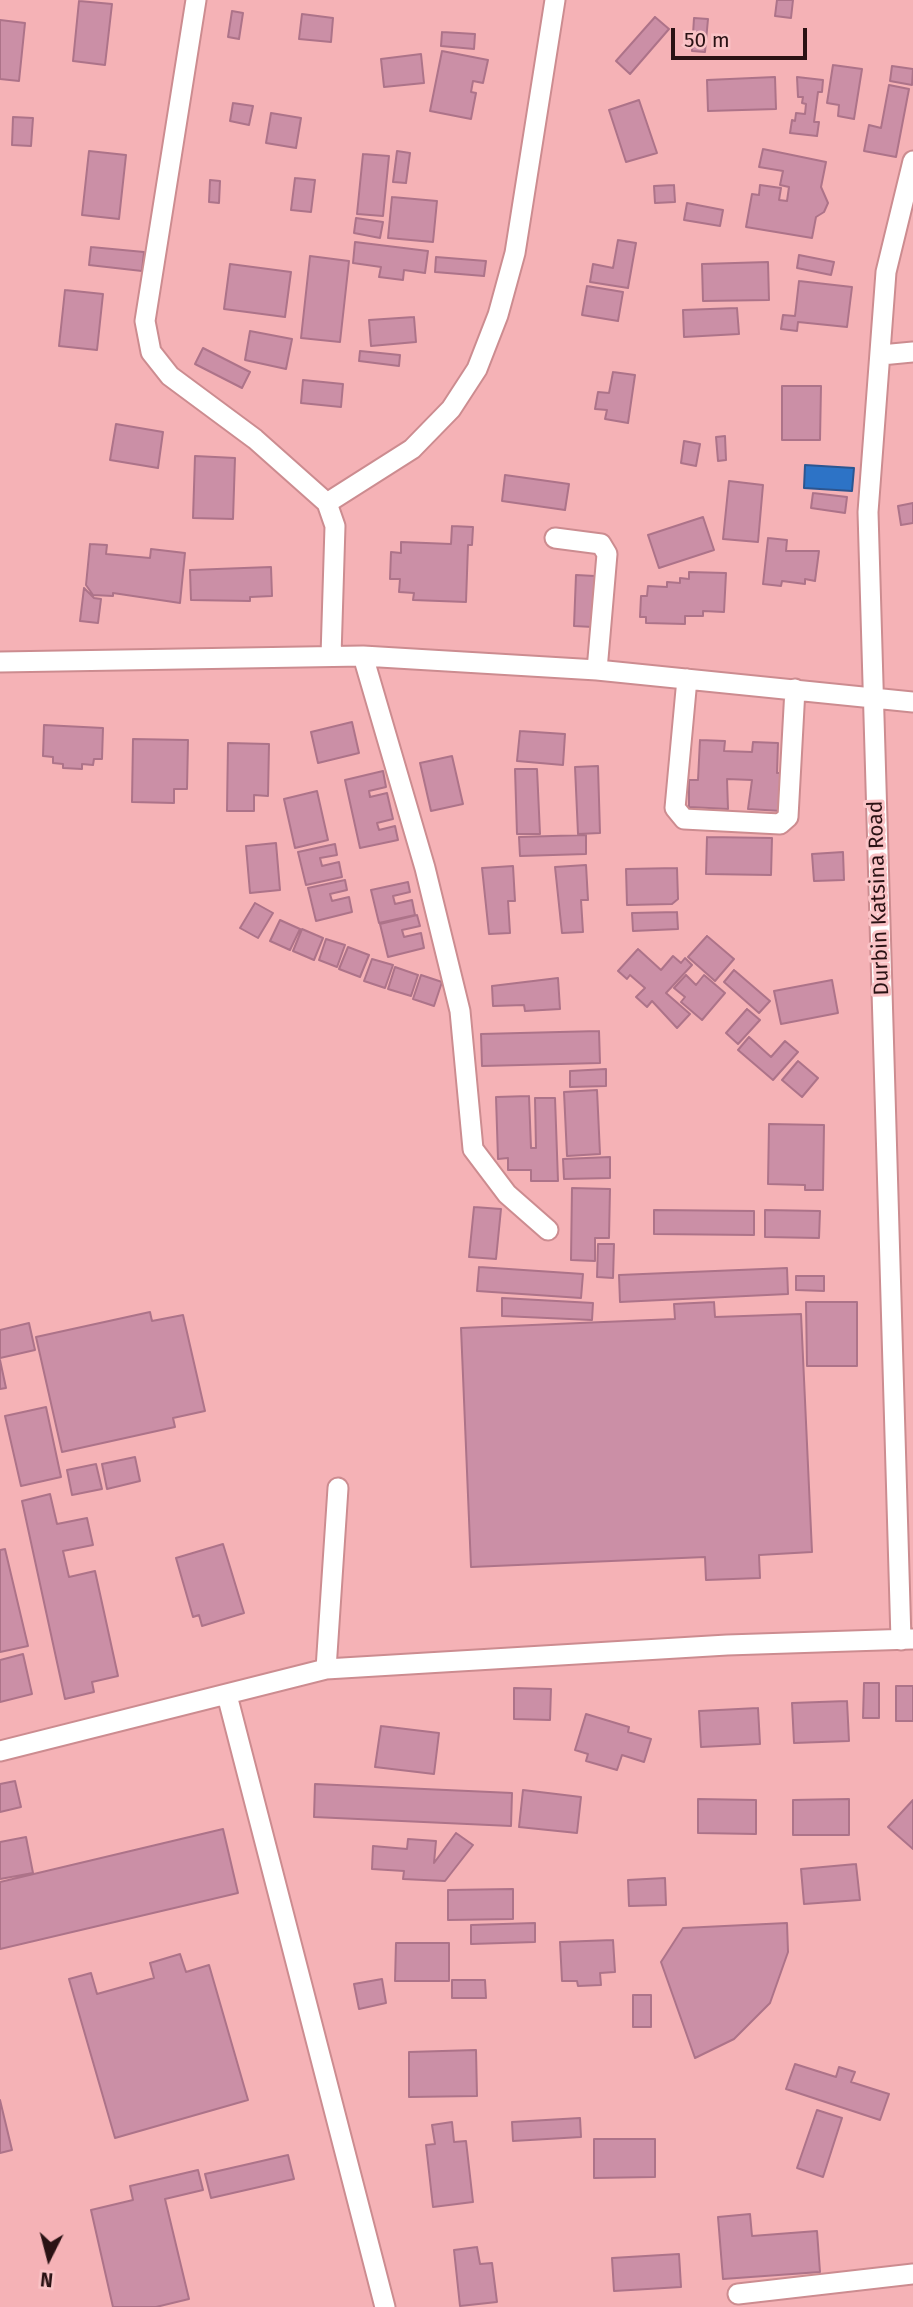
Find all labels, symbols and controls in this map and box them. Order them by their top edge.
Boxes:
scale bar [675,14,811,58]
text: 50 m [684,27,730,53]
street label: Durbin Katsina Road [863,800,895,996]
north arrow [14,2223,84,2293]
text: N [39,2267,54,2291]

